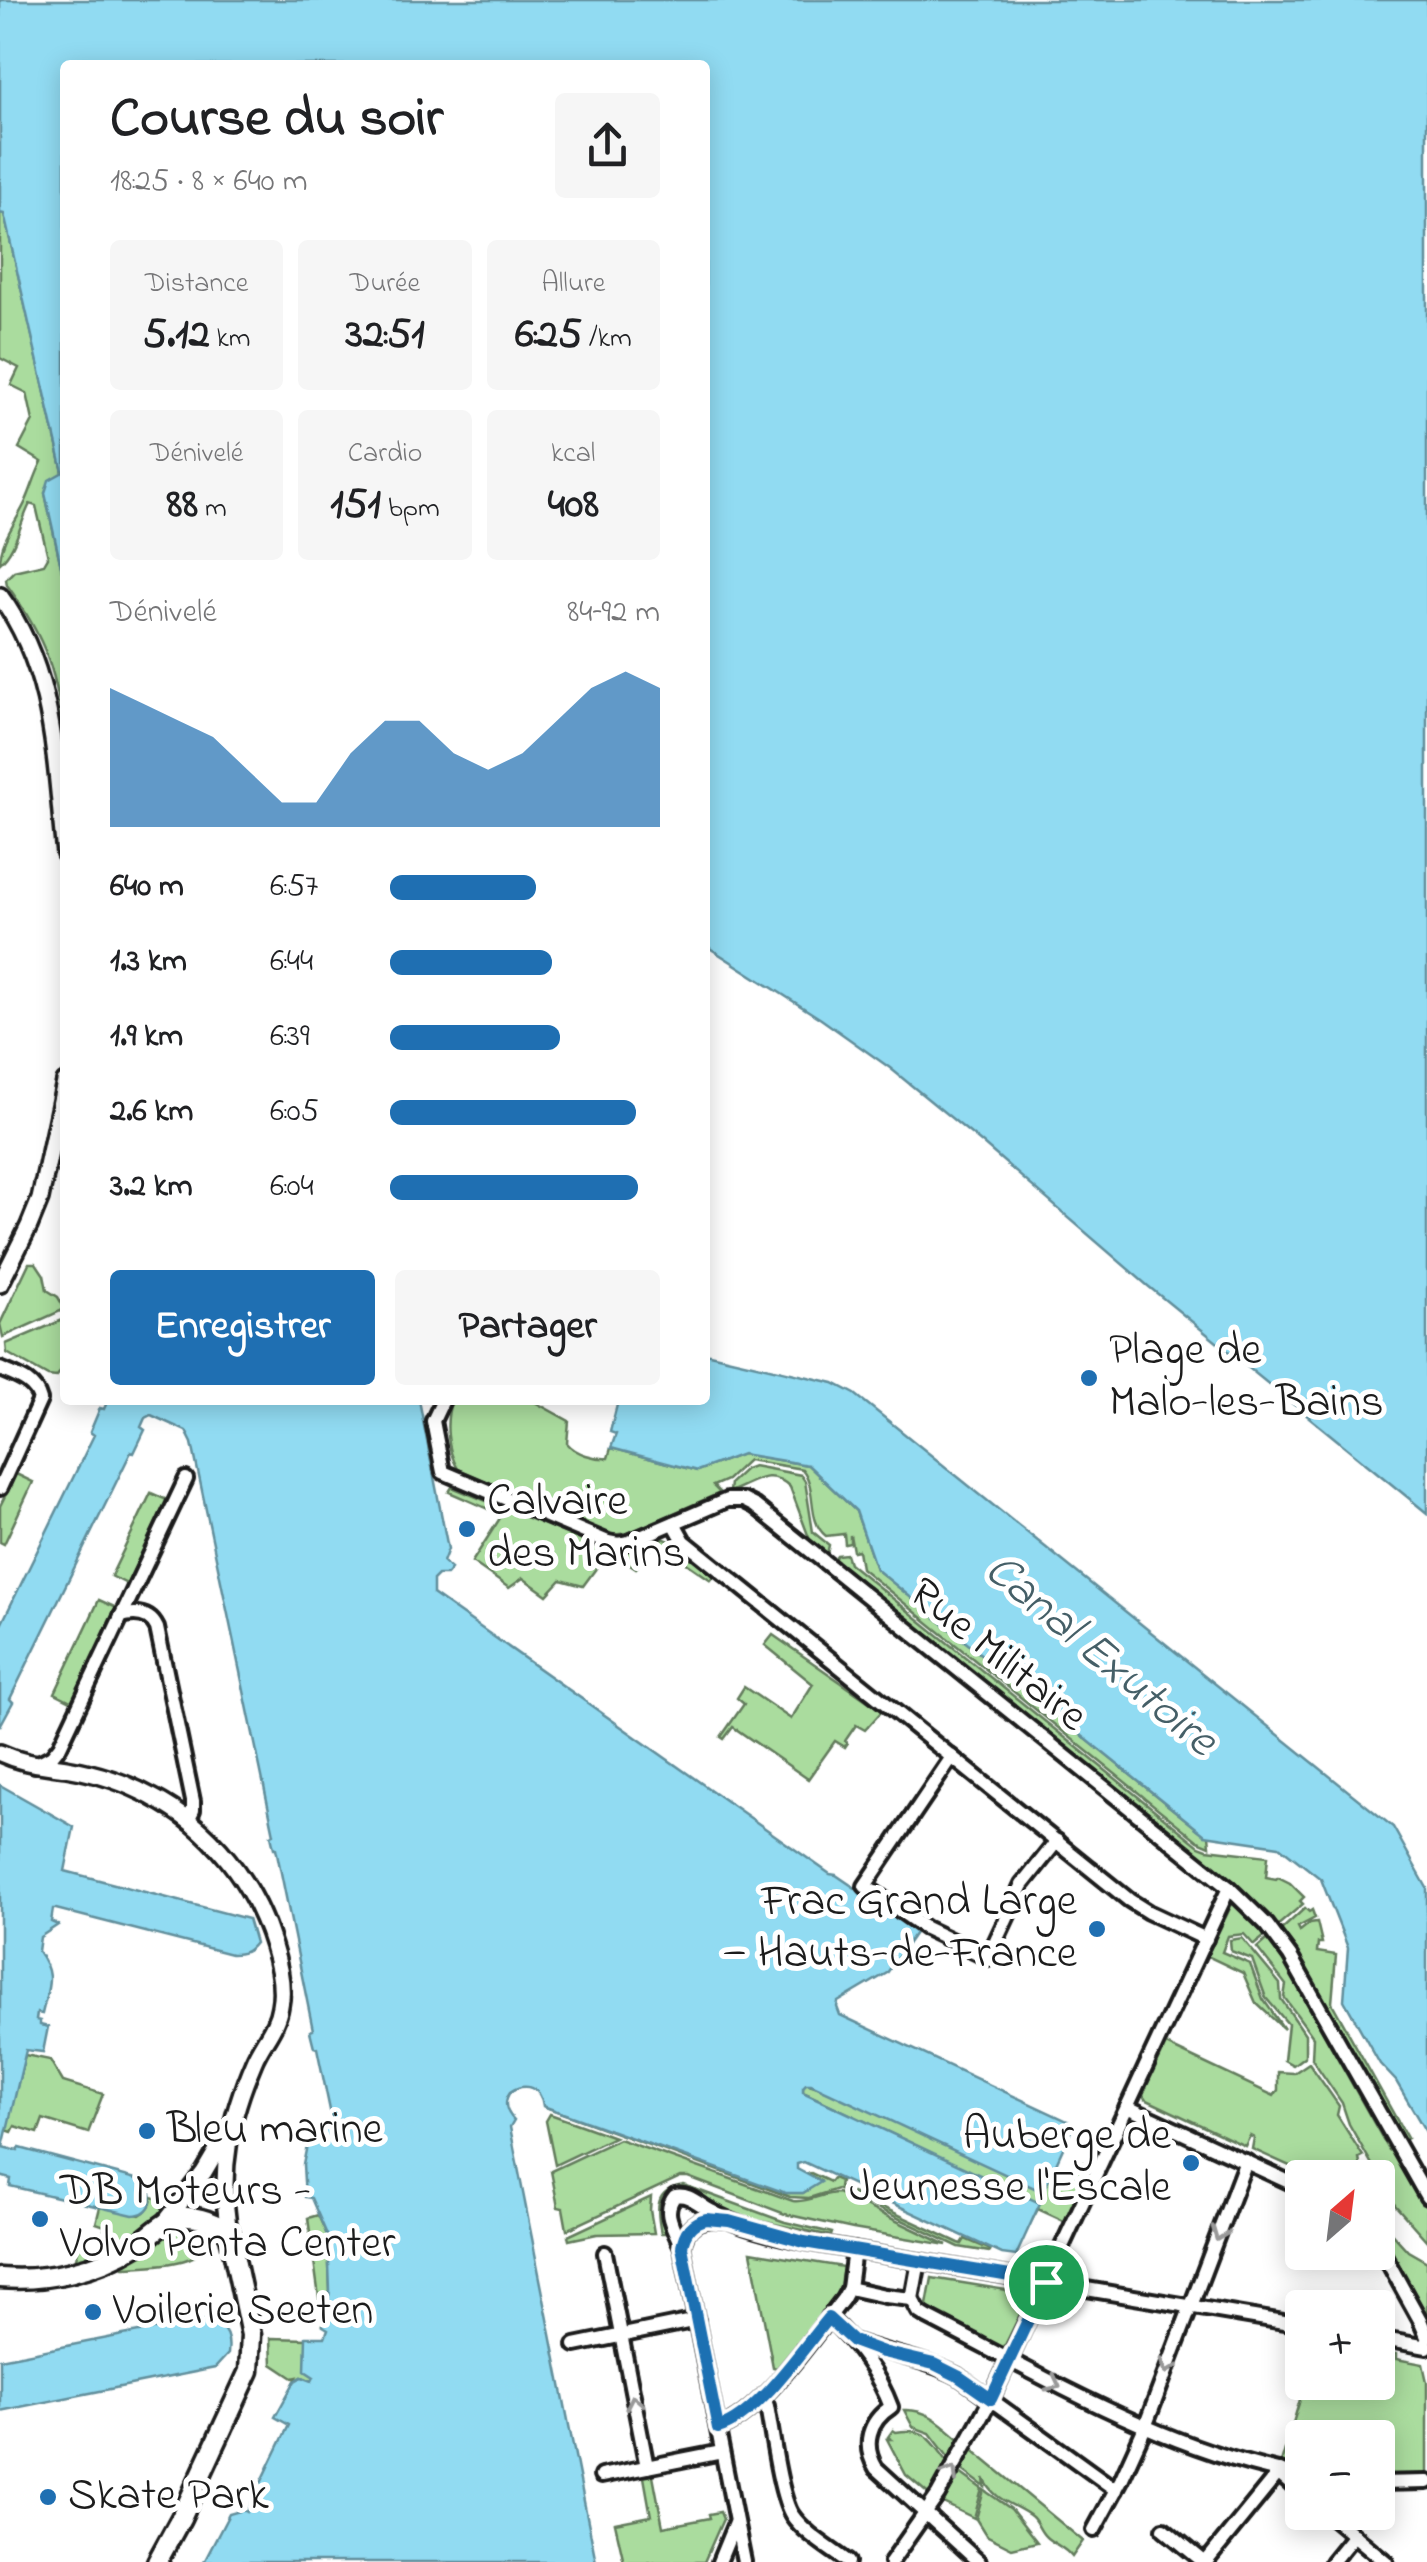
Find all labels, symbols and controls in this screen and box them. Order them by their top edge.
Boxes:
text: Course du soir [110,81,443,161]
button: share [555,93,660,198]
text: 18:25 · 8 × 640 m [110,159,307,206]
text: Distance [145,264,248,305]
text: Durée [350,264,420,305]
text: Allure [541,264,605,305]
text: 5.12 [143,305,210,366]
text: 32:51 [345,305,425,366]
text: 6:25 [515,305,582,366]
text: km [210,319,251,360]
text: /km [582,319,632,360]
text: Dénivelé [150,434,243,475]
text: Cardio [348,434,422,475]
text: kcal [551,434,596,475]
text: 88 [167,475,198,536]
text: 151 [330,475,381,536]
text: 408 [548,475,599,536]
text: m [198,489,227,530]
text: bpm [381,489,440,530]
text: Dénivelé [110,590,217,637]
text: 84–92 m [567,590,660,637]
text: 640 m [110,864,184,911]
text: 6:57 [270,864,318,911]
text: 1.3 km [110,939,187,986]
text: 6:44 [270,939,313,986]
text: 1.9 km [110,1014,183,1061]
text: 6:39 [270,1014,310,1061]
text: 2.6 km [110,1089,193,1136]
text: 6:05 [270,1089,319,1136]
text: 3.2 km [110,1164,193,1211]
text: 6:04 [270,1164,314,1211]
button: Enregistrer [110,1270,375,1385]
button: Partager [395,1270,660,1385]
place label: Plage de Malo-les-Bains [1109,1319,1384,1437]
marker: Plage de Malo-les-Bains [1078,1367,1100,1389]
place label: Calvaire des Marins [487,1470,685,1588]
marker: Calvaire des Marins [456,1518,478,1540]
water label: Canal Exutoire [968,1537,1234,1776]
street label: Rue Militaire [893,1563,1102,1750]
place label: Frac Grand Large — Hauts-de-France [723,1870,1078,1988]
marker: Frac Grand Large — Hauts-de-France [1086,1918,1108,1940]
place label: Bleu marine [166,2098,384,2164]
place label: Auberge de Jeunesse l'Escale [849,2104,1172,2222]
marker: Bleu marine [136,2120,158,2142]
marker: Auberge de Jeunesse l'Escale [1180,2152,1202,2174]
place label: DB Moteurs - Volvo Penta Center [59,2160,395,2278]
north arrow [1285,2160,1395,2270]
map controls [1285,2160,1395,2530]
marker: DB Moteurs - Volvo Penta Center [29,2208,51,2230]
one-way arrow [1210,2225,1231,2242]
pin [1004,2240,1089,2325]
icon: arrive [1019,2255,1074,2310]
place label: Voilerie Seeten [112,2279,374,2345]
button: + [1285,2290,1395,2400]
marker: Voilerie Seeten [82,2301,104,2323]
one-way arrow [1159,2357,1180,2374]
one-way arrow [1044,2372,1062,2391]
one-way arrow [624,2393,645,2410]
button: − [1285,2420,1395,2530]
place label: Skate Park [68,2464,269,2530]
one-way arrow [939,2466,958,2484]
marker: Skate Park [37,2486,59,2508]

